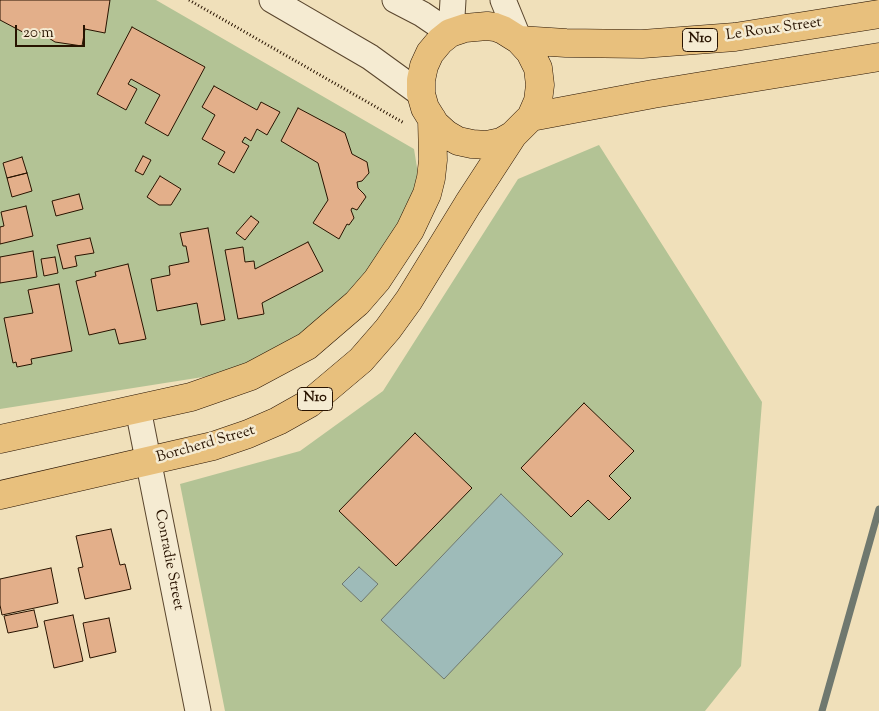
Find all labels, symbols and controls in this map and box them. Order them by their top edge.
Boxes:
street label: Le Roux Street [725,14,823,46]
scale bar [18,15,88,47]
text: 20 m [23,23,54,44]
road number: N10 [682,28,718,52]
road number: N10 [298,388,332,410]
street label: Borcherd Street [155,422,257,468]
street label: Conradie Street [149,508,187,612]

